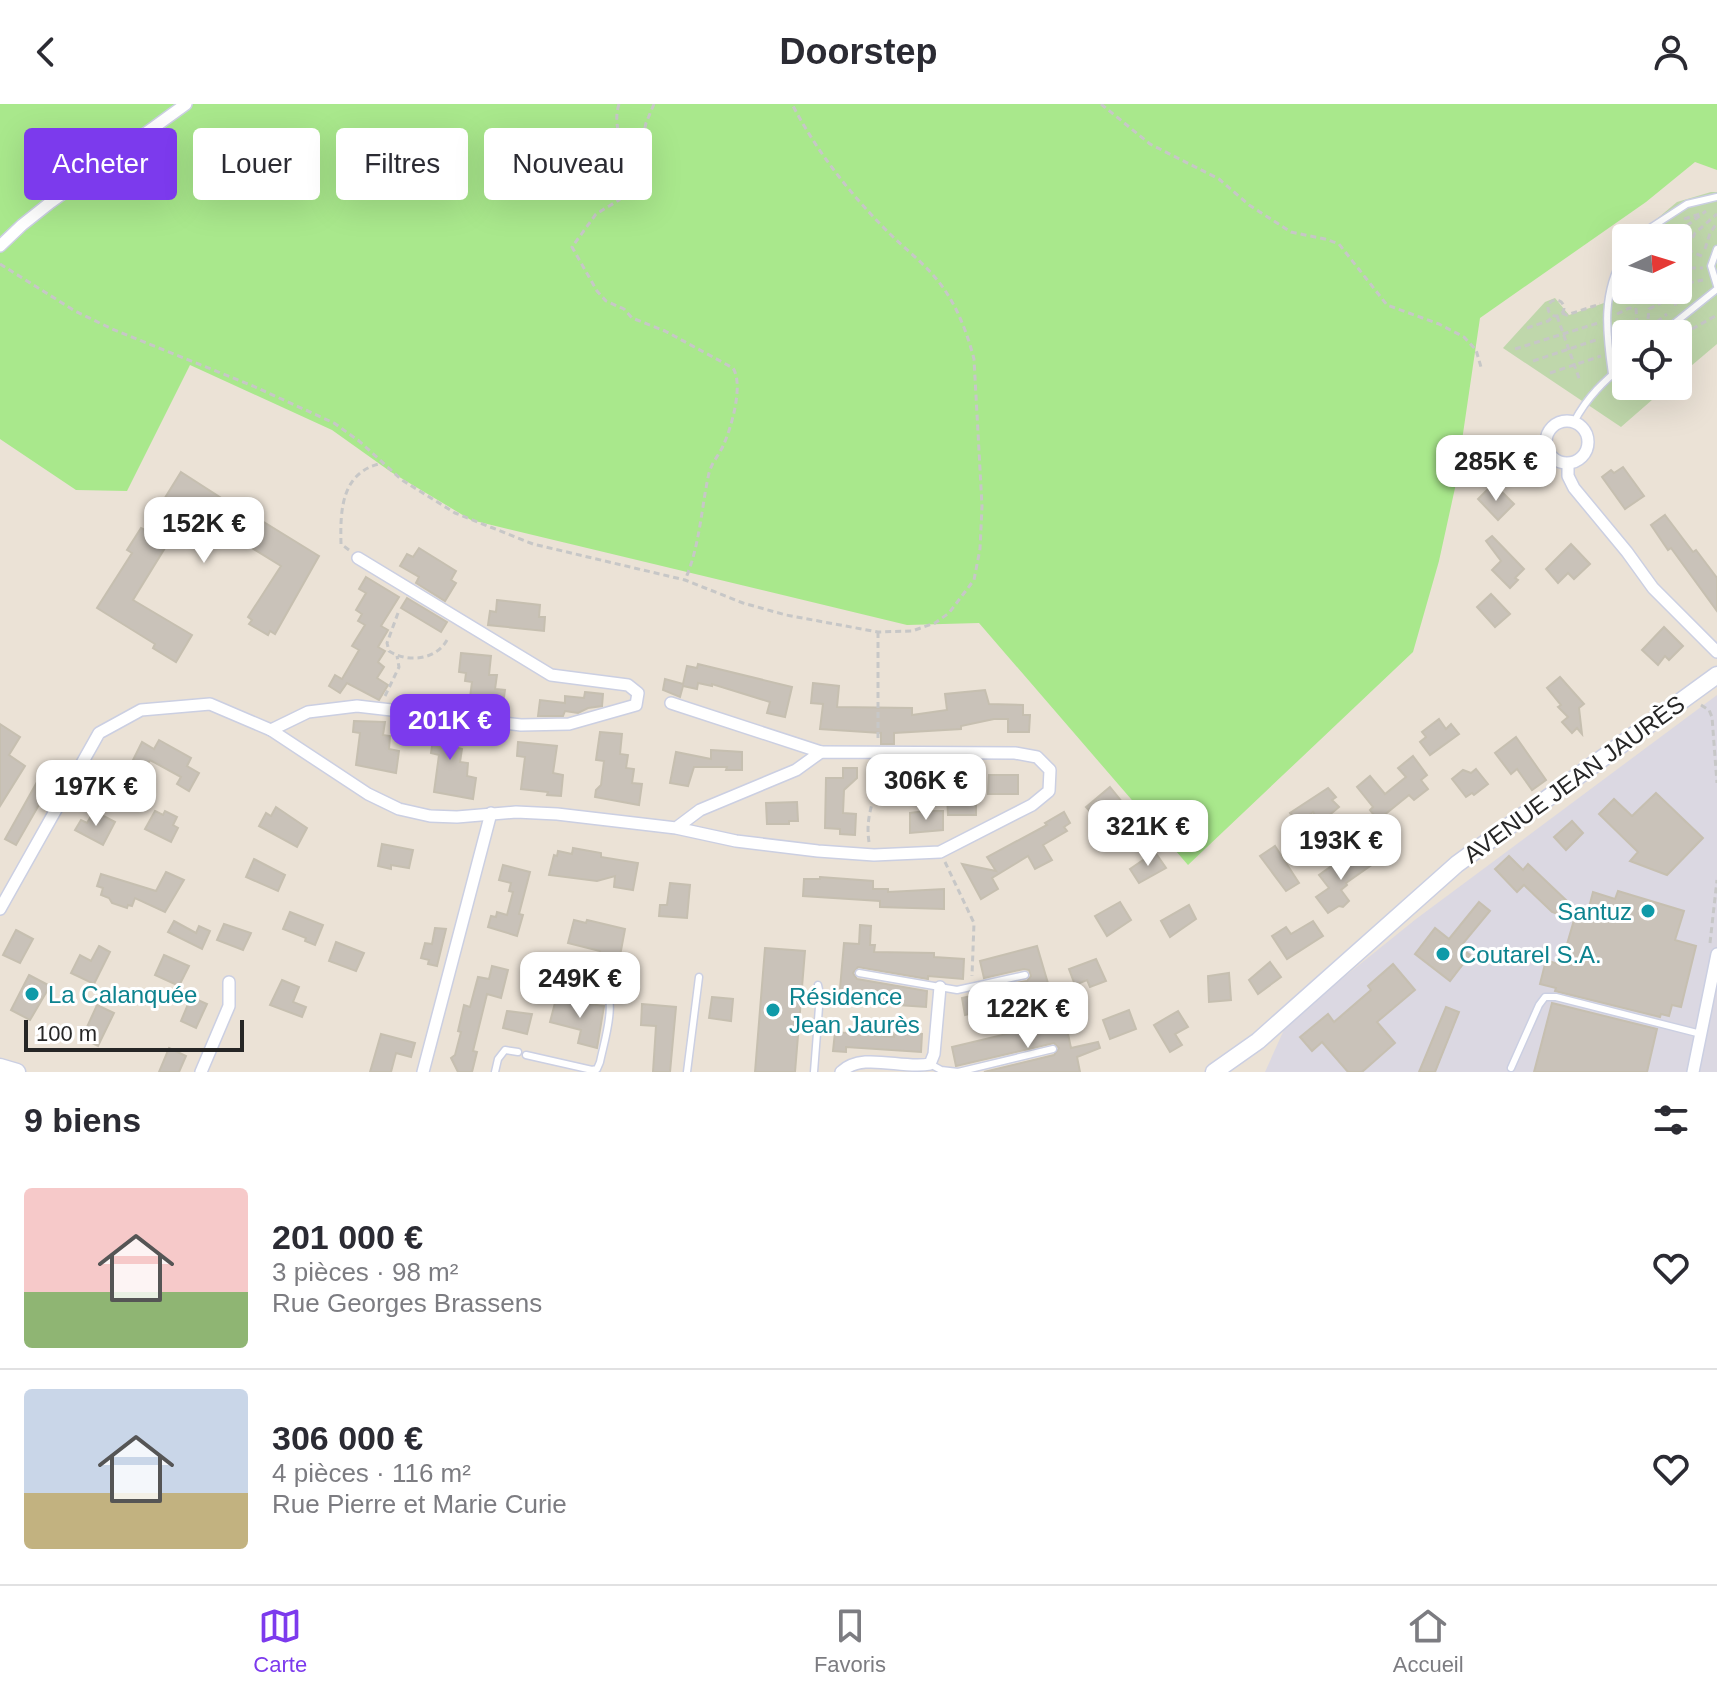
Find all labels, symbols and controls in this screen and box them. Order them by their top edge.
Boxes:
icon: back [24,30,68,74]
icon: person [1649,30,1693,74]
text: Doorstep [779,31,938,72]
chip: Acheter [24,128,177,200]
chip: Louer [193,128,320,200]
chip: Filtres [336,128,468,200]
chip: Nouveau [484,128,652,200]
north arrow [1612,224,1692,304]
map controls [1612,224,1692,400]
button: locate [1612,320,1692,400]
pin: 285K € [1431,435,1561,503]
text: 285K € [1454,446,1538,476]
pin: 152K € [139,497,269,565]
text: 152K € [162,508,246,538]
street label: AVENUE JEAN JAURÈS [1458,690,1690,868]
pin: 201K € [385,694,515,762]
text: 201K € [408,705,492,735]
pin: 306K € [861,754,991,822]
pin: 197K € [31,760,161,828]
text: 306K € [884,765,968,795]
text: 197K € [54,771,138,801]
pin: 321K € [1083,800,1213,868]
text: 321K € [1106,811,1190,841]
pin: 193K € [1276,814,1406,882]
text: 193K € [1299,825,1383,855]
place label: Santuz [1557,898,1632,925]
marker: Santuz [1639,902,1657,920]
place label: Coutarel S.A. [1459,941,1602,968]
marker: Coutarel S.A. [1434,945,1452,963]
pin: 249K € [515,952,645,1020]
text: 249K € [538,963,622,993]
place label: La Calanquée [48,981,197,1008]
pin: 122K € [963,982,1093,1050]
place label: Résidence Jean Jaurès [789,983,920,1038]
marker: La Calanquée [23,985,41,1003]
text: 122K € [986,993,1070,1023]
marker: Résidence Jean Jaurès [764,1001,782,1019]
scale bar [24,1016,244,1052]
text: 100 m [36,1021,97,1046]
icon: filters [1649,1098,1693,1142]
text: 9 biens [24,1101,141,1139]
text: 201 000 € [272,1218,423,1256]
icon: home [88,1220,184,1316]
icon: heart [1649,1246,1693,1290]
text: 3 pièces · 98 m² [272,1257,458,1287]
text: Rue Georges Brassens [272,1288,542,1318]
text: 306 000 € [272,1419,423,1457]
icon: home [88,1421,184,1517]
icon: heart [1649,1447,1693,1491]
text: 4 pièces · 116 m² [272,1458,471,1488]
text: Rue Pierre et Marie Curie [272,1489,567,1519]
tab: Carte [253,1604,307,1678]
tab: Favoris [814,1604,886,1678]
tab: Accueil [1393,1604,1464,1678]

